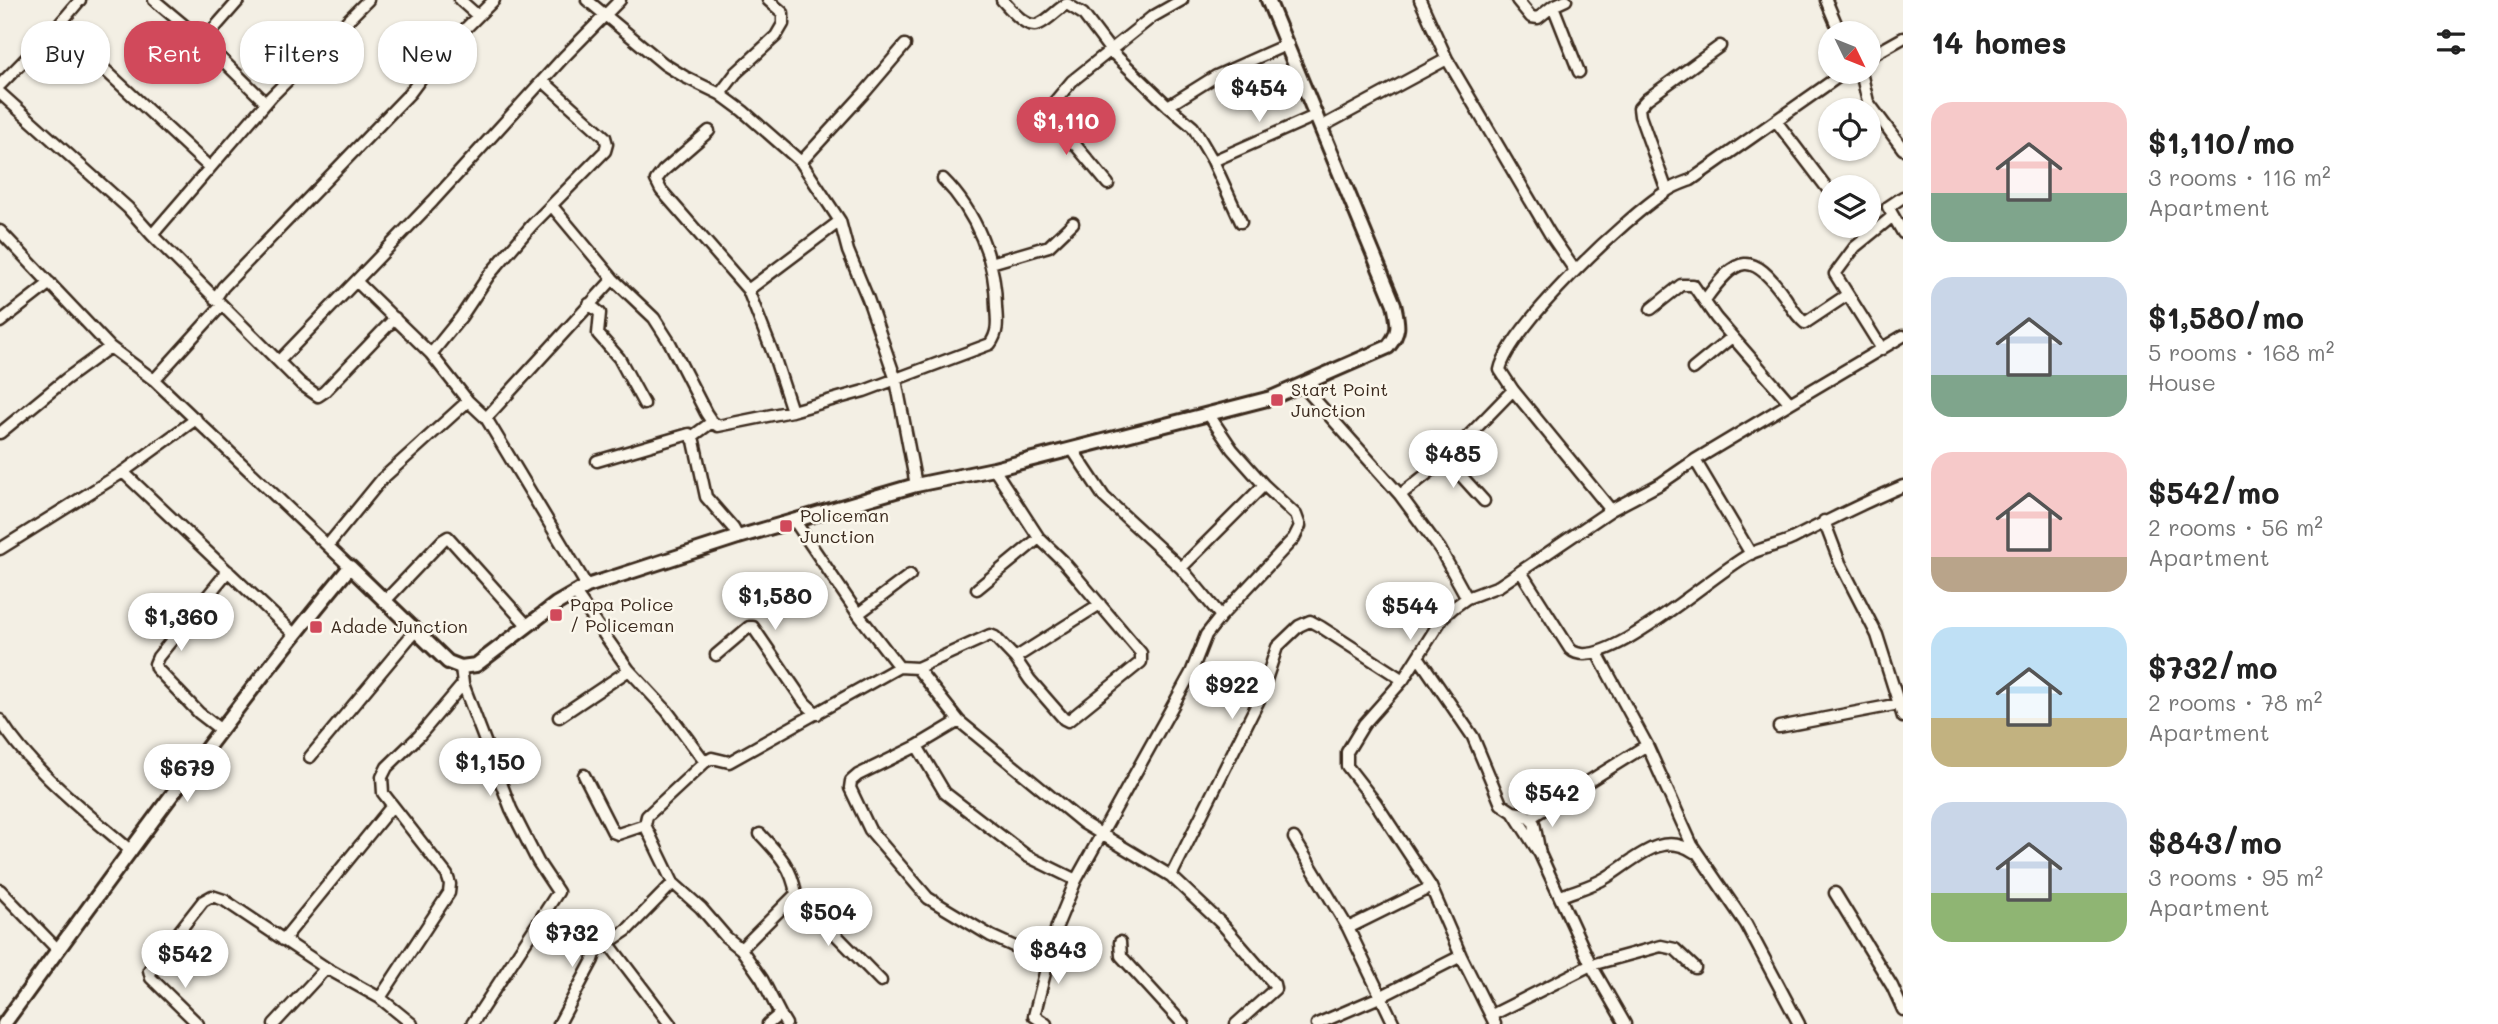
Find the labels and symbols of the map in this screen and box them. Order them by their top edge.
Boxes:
north arrow [1818,21,1881,84]
pin: $454 [1218,64,1300,124]
pin: $1,110 [1009,97,1123,157]
place label: Start Point Junction [1291,377,1388,422]
marker: Start Point Junction [1269,392,1285,408]
pin: $485 [1412,430,1494,490]
place label: Policeman Junction [800,503,889,548]
marker: Policeman Junction [778,518,794,534]
pin: $1,580 [718,572,832,632]
pin: $544 [1369,582,1451,642]
place label: Papa Police / Policeman [570,592,674,637]
pin: $1,360 [124,594,238,653]
marker: Papa Police / Policeman [548,607,564,623]
place label: Adade Junction [330,614,468,638]
marker: Adade Junction [308,619,324,635]
pin: $922 [1191,662,1273,721]
pin: $1,150 [433,738,547,798]
pin: $679 [146,744,228,804]
pin: $542 [1511,770,1593,829]
pin: $504 [787,888,869,948]
pin: $732 [531,909,613,969]
pin: $843 [1017,926,1099,986]
pin: $542 [144,930,226,990]

